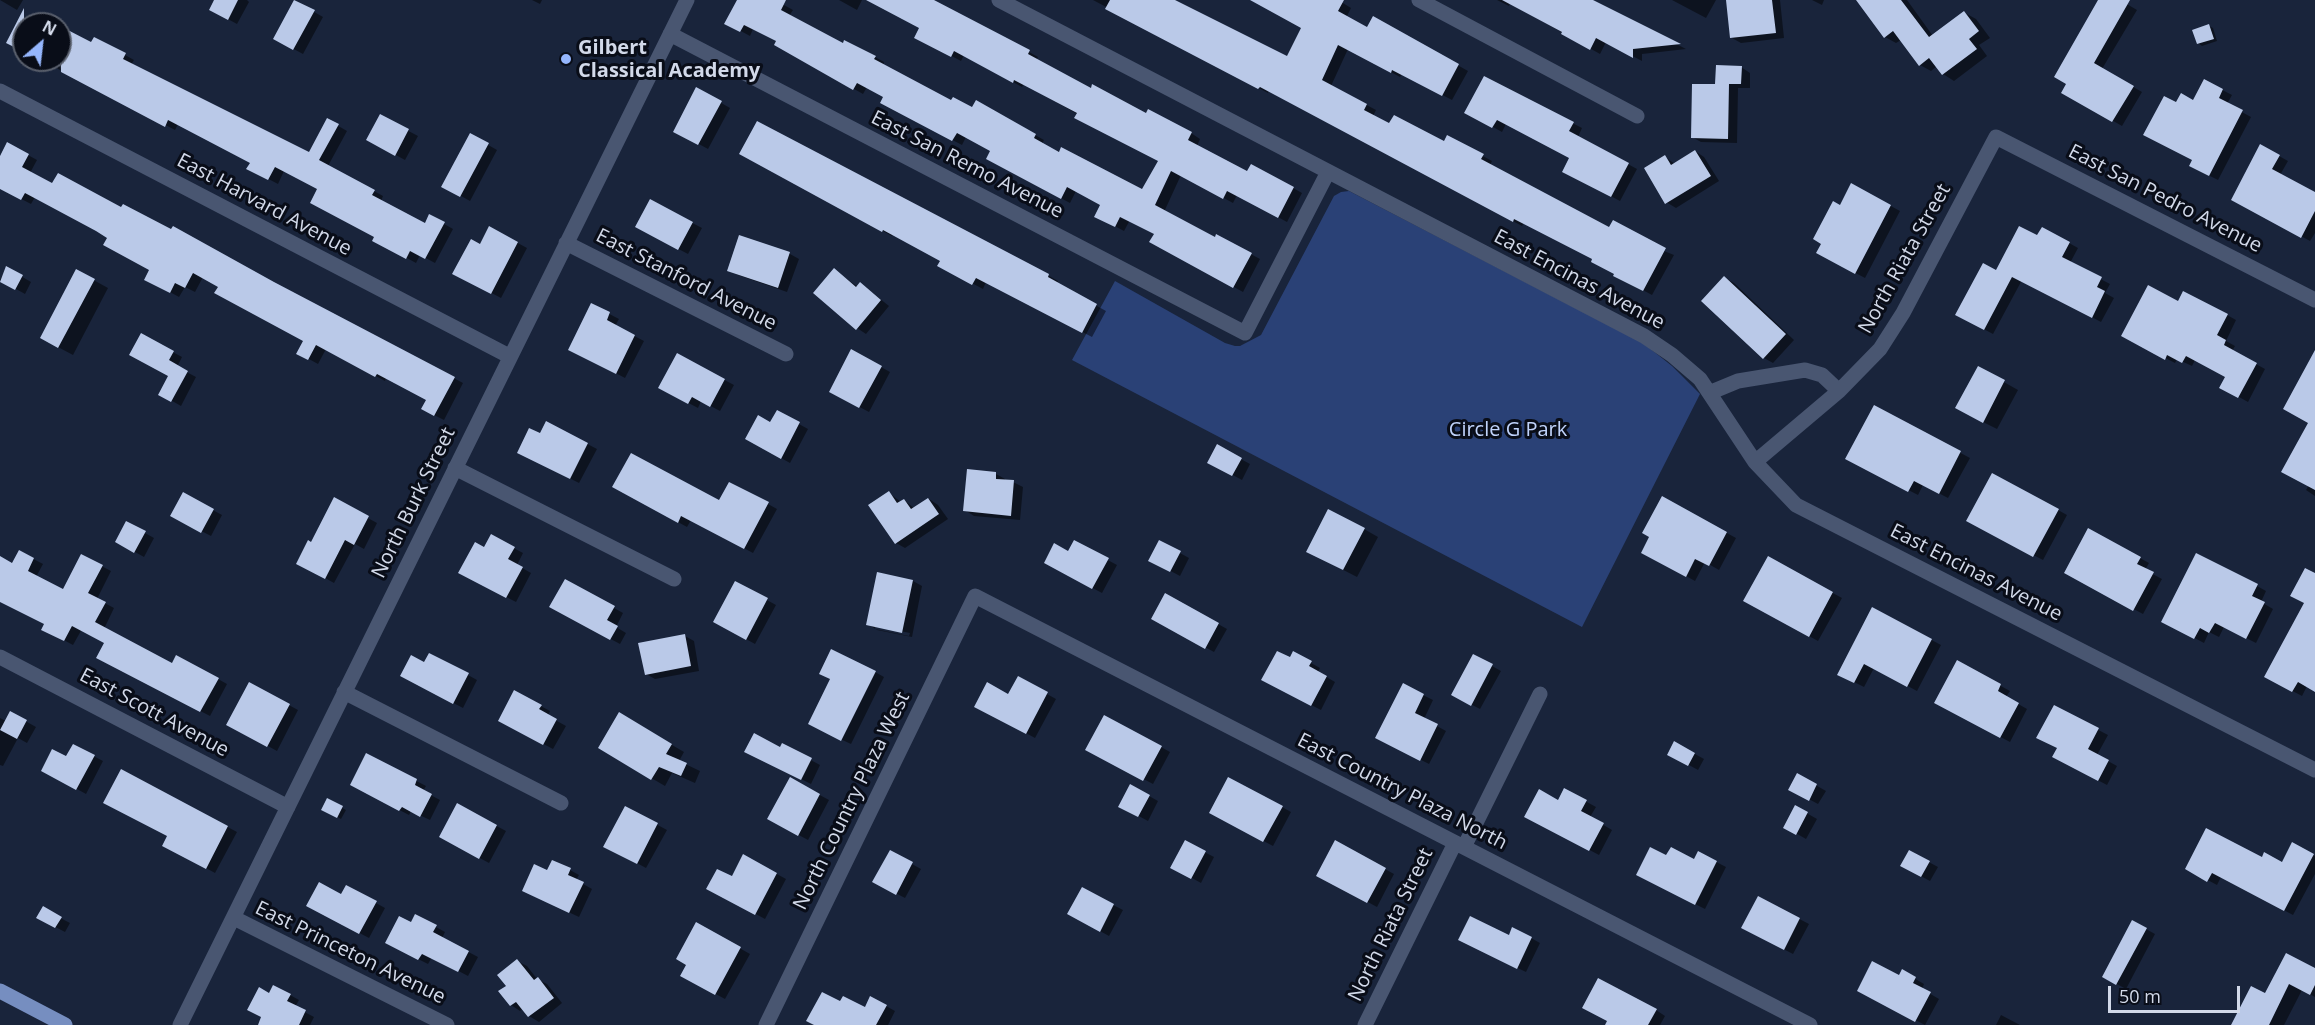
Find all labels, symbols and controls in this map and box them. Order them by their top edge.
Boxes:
north arrow [12,12,72,72]
text: N [39,15,60,41]
place label: Gilbert Classical Academy [578,36,760,83]
marker: Gilbert Classical Academy [559,52,573,66]
street label: East San Remo Avenue [867,106,1067,224]
street label: East San Pedro Avenue [2064,140,2266,258]
street label: East Harvard Avenue [173,149,355,261]
street label: North Riata Street [1854,180,1956,338]
street label: East Stanford Avenue [592,224,780,336]
street label: East Encinas Avenue [1490,225,1668,335]
park label: Circle G Park [1449,418,1567,442]
street label: North Burk Street [367,424,461,582]
street label: East Encinas Avenue [1886,519,2066,627]
street label: East Scott Avenue [75,663,233,763]
street label: North Country Plaza West [789,688,915,914]
street label: East Country Plaza North [1293,729,1511,855]
street label: North Riata Street [1343,844,1439,1006]
street label: East Princeton Avenue [251,896,449,1010]
scale bar [2111,974,2243,1012]
text: 50 m [2119,984,2161,1008]

